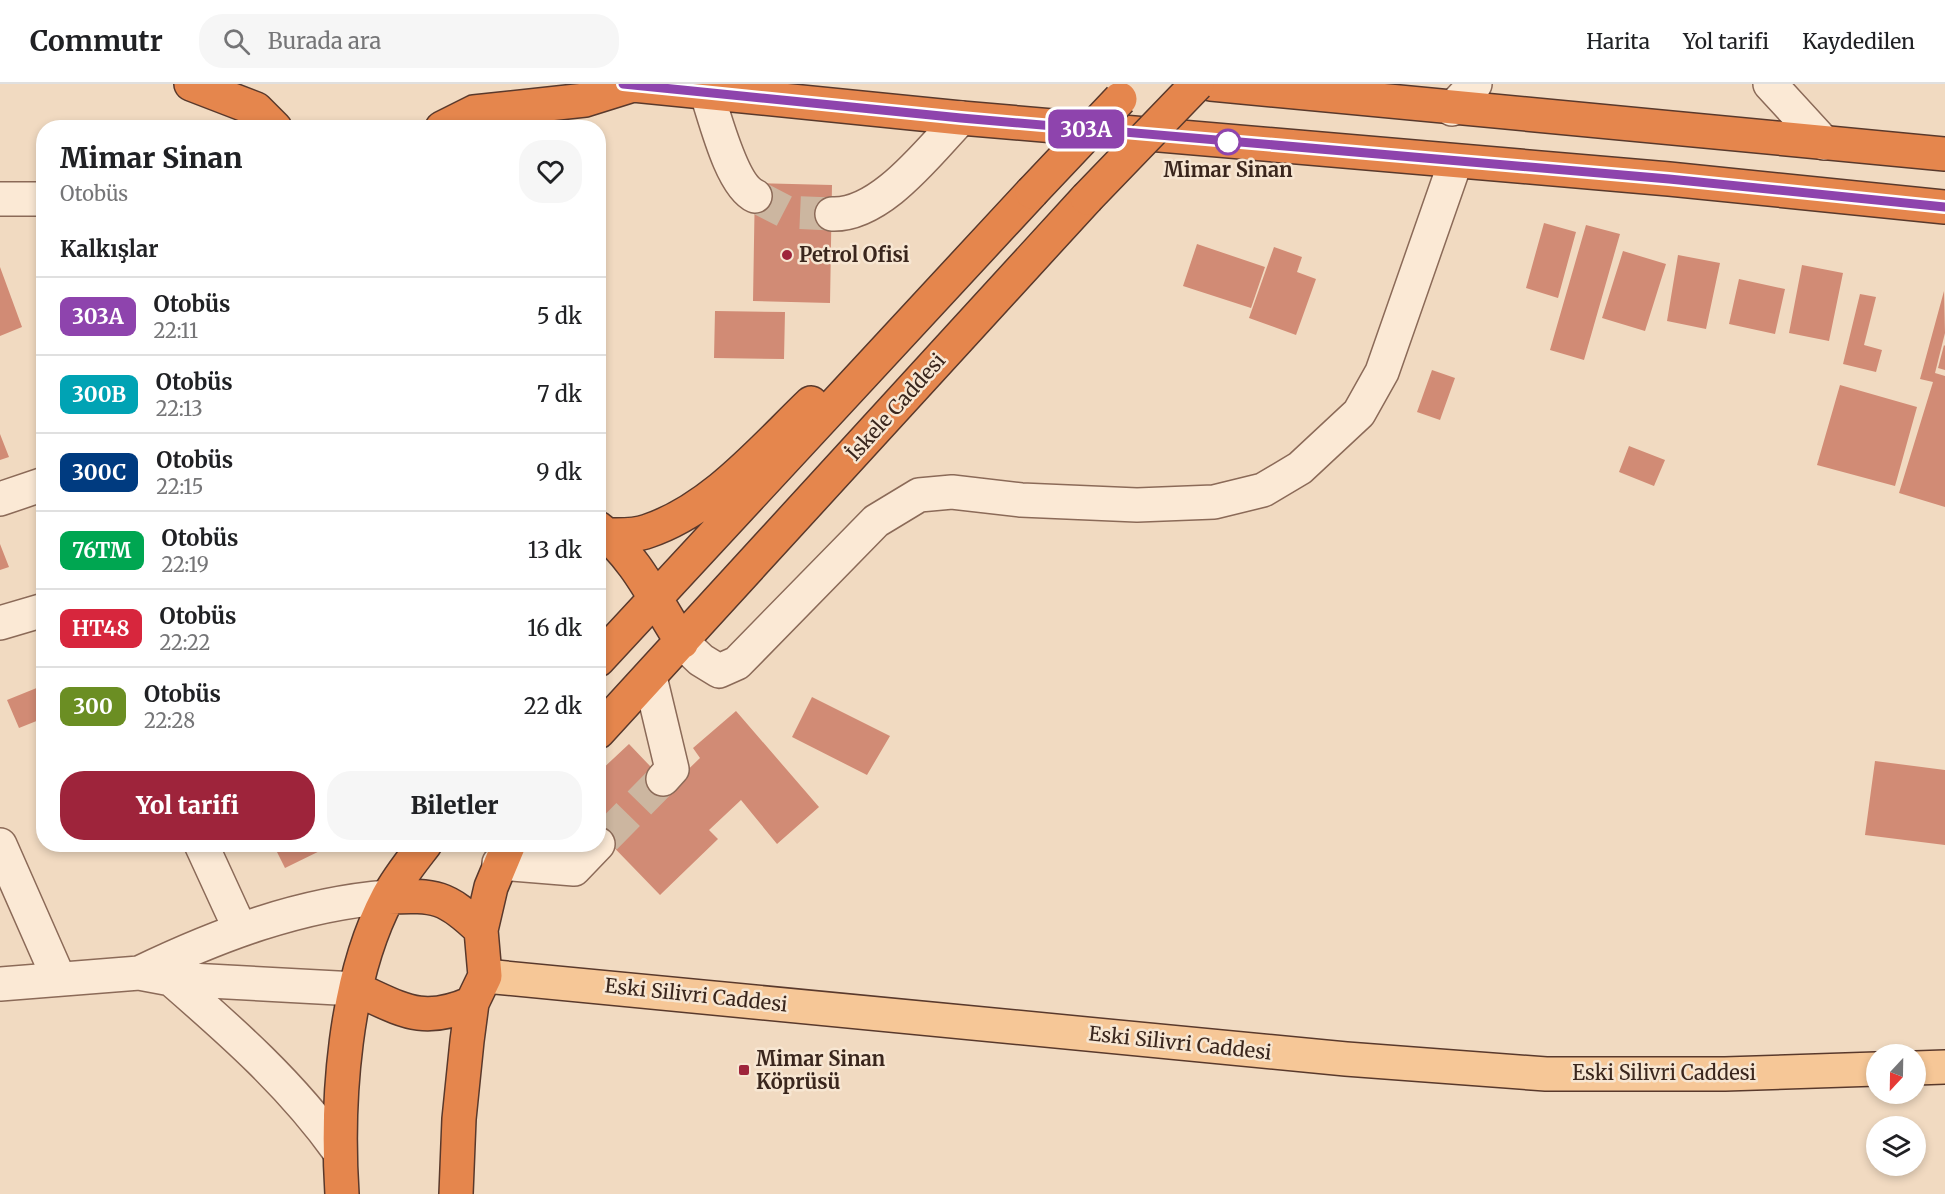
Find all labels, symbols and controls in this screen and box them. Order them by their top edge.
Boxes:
search box [199,14,619,68]
text: Commutr [30,23,163,59]
icon: search [220,25,253,58]
text: Burada ara [268,27,381,55]
text: Harita [1586,28,1650,55]
text: Yol tarifi [1683,28,1769,55]
text: Kaydedilen [1802,28,1915,55]
line badge: 303A [1044,110,1128,148]
text: 303A [1060,116,1112,143]
marker: Mimar Sinan [1215,129,1241,155]
text: Mimar Sinan [60,140,242,176]
button: heart [519,140,582,203]
place label: Mimar Sinan [1163,157,1293,182]
text: Otobüs [60,181,128,206]
text: Kalkışlar [60,235,158,263]
place label: Petrol Ofisi [799,242,910,267]
marker: Petrol Ofisi [780,248,794,262]
text: Otobüs [154,290,230,318]
text: 5 dk [537,302,582,330]
text: 303A [72,303,124,330]
text: 22:11 [154,318,198,343]
street label: İskele Caddesi [841,348,950,465]
text: Otobüs [156,368,233,396]
text: 7 dk [537,380,582,408]
text: 300B [72,381,126,408]
text: 22:13 [156,396,203,421]
text: Otobüs [156,446,233,474]
text: 9 dk [536,458,582,486]
text: 300C [72,459,126,486]
text: 22:15 [156,474,203,499]
text: Otobüs [162,524,238,552]
text: 13 dk [528,536,582,564]
text: 76TM [72,537,132,564]
text: 22:19 [162,552,209,577]
text: Otobüs [160,602,236,630]
text: 16 dk [527,614,582,642]
text: HT48 [72,615,130,642]
text: 22:22 [160,630,210,655]
text: Otobüs [144,680,221,708]
text: 22 dk [524,692,582,720]
text: 300 [73,693,113,720]
text: 22:28 [144,708,195,733]
button: Yol tarifi [60,771,315,840]
button: Biletler [327,771,582,840]
street label: Eski Silivri Caddesi [603,972,789,1017]
street label: Eski Silivri Caddesi [1087,1020,1273,1065]
north arrow [1866,1044,1926,1104]
map controls [1866,1044,1926,1176]
place label: Mimar Sinan Köprüsü [756,1046,886,1094]
street label: Eski Silivri Caddesi [1572,1060,1756,1085]
marker: Mimar Sinan Köprüsü [737,1063,751,1077]
button: layers [1866,1116,1926,1176]

